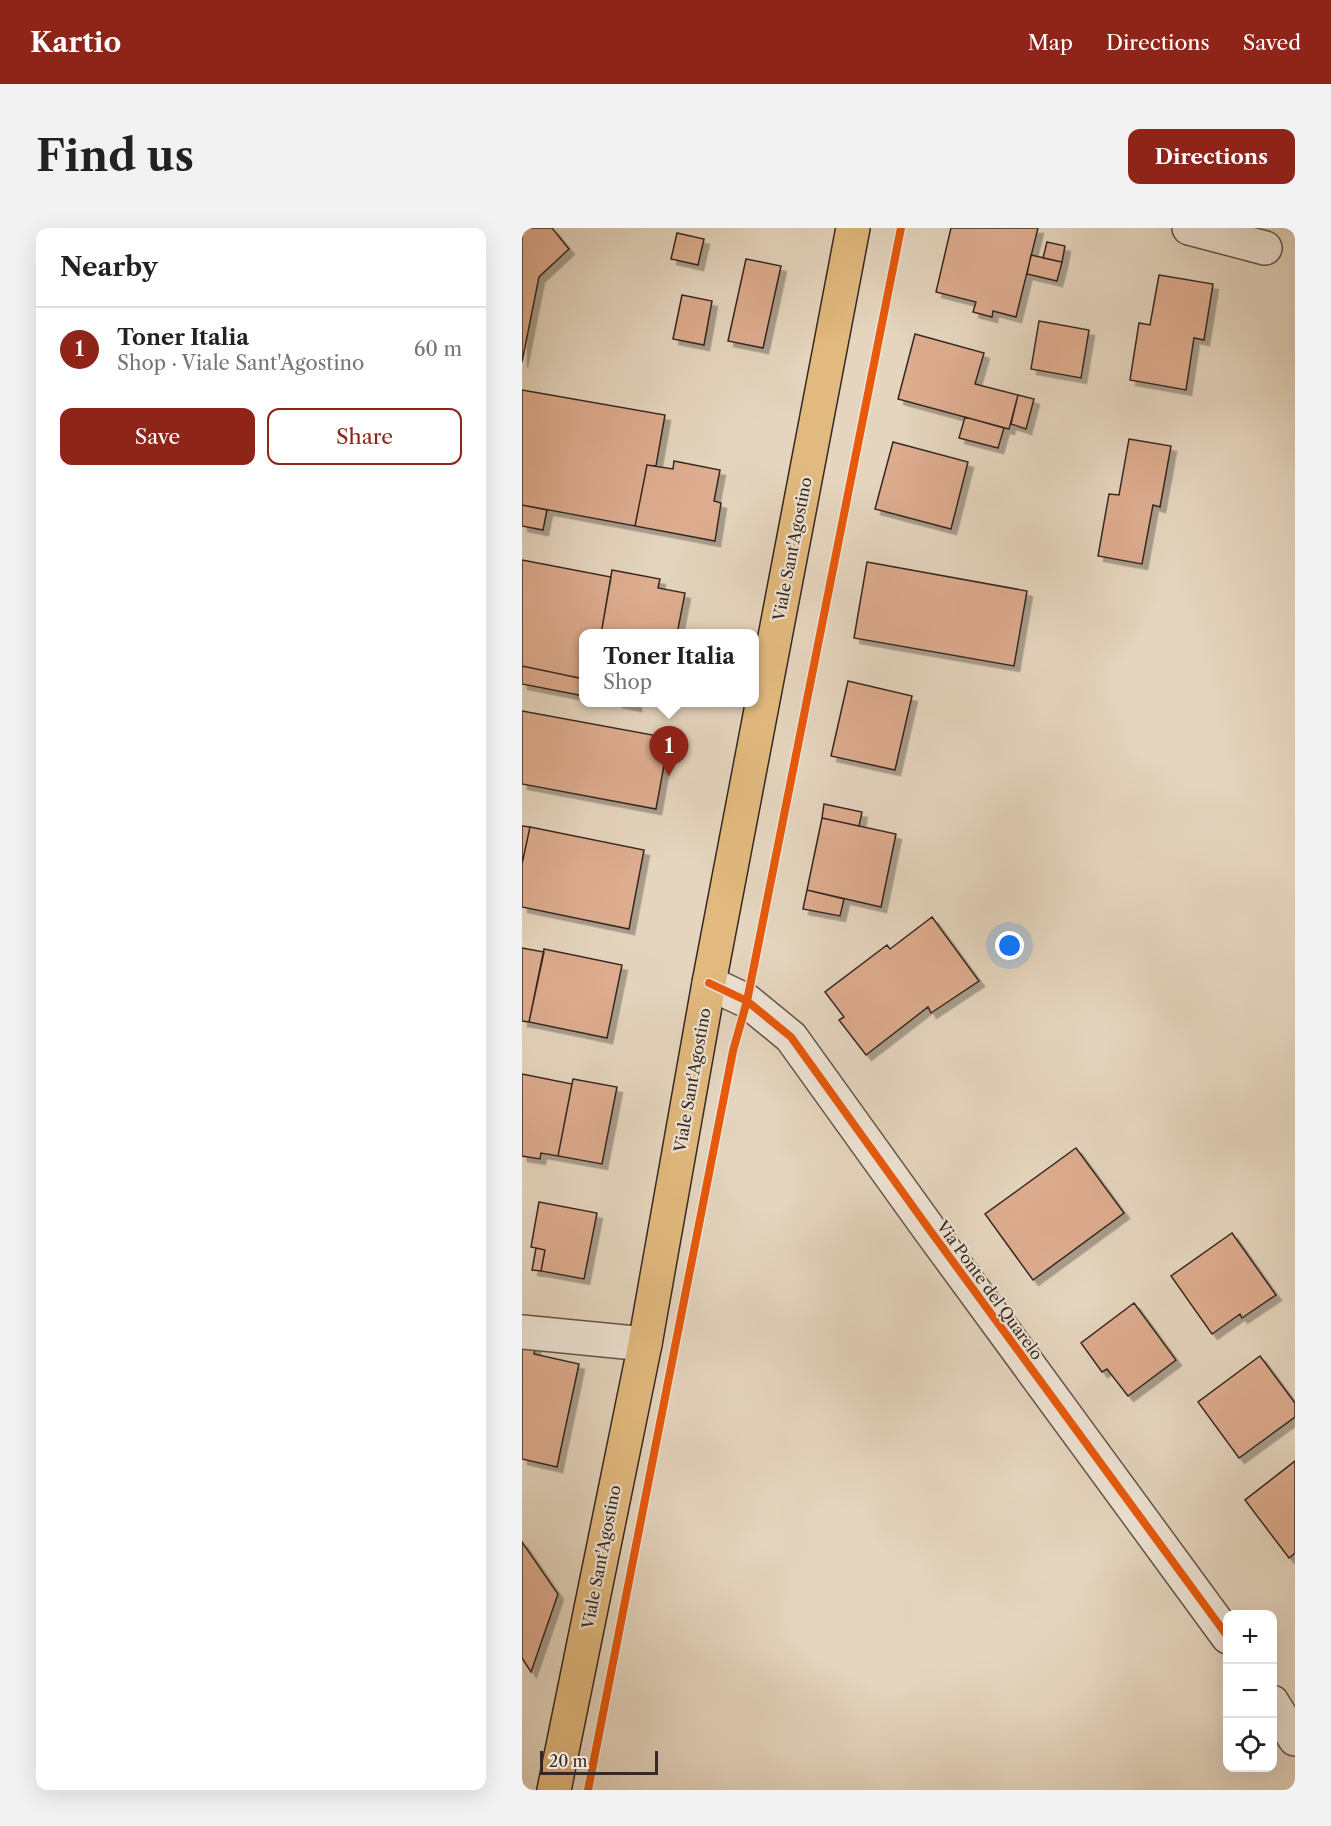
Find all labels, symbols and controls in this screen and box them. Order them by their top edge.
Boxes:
text: Kartio [30,25,121,59]
text: Map [1028,30,1073,55]
text: Directions [1106,30,1210,55]
text: Saved [1243,30,1301,55]
button: Directions [1128,129,1295,184]
text: Find us [36,130,194,182]
text: Nearby [60,251,158,283]
text: Toner Italia [117,324,249,351]
text: 1 [75,337,84,361]
text: 60 m [414,337,462,361]
text: Shop · Viale Sant'Agostino [117,351,364,375]
button: Save [60,408,255,465]
button: Share [267,408,462,465]
street label: Viale Sant'Agostino [768,475,816,624]
popup [579,629,759,707]
text: Toner Italia [603,643,735,670]
text: Shop [603,670,652,694]
pin: 1 [650,726,688,776]
your location [995,931,1024,960]
street label: Viale Sant'Agostino [669,1006,715,1155]
street label: Via Ponte del Quarelo [932,1216,1047,1364]
street label: Viale Sant'Agostino [577,1483,625,1632]
map controls [1223,1610,1277,1772]
button: + [1223,1610,1277,1664]
button: − [1223,1664,1277,1718]
button: locate [1223,1718,1277,1772]
scale bar [540,1748,658,1776]
text: 20 m [549,1751,588,1771]

